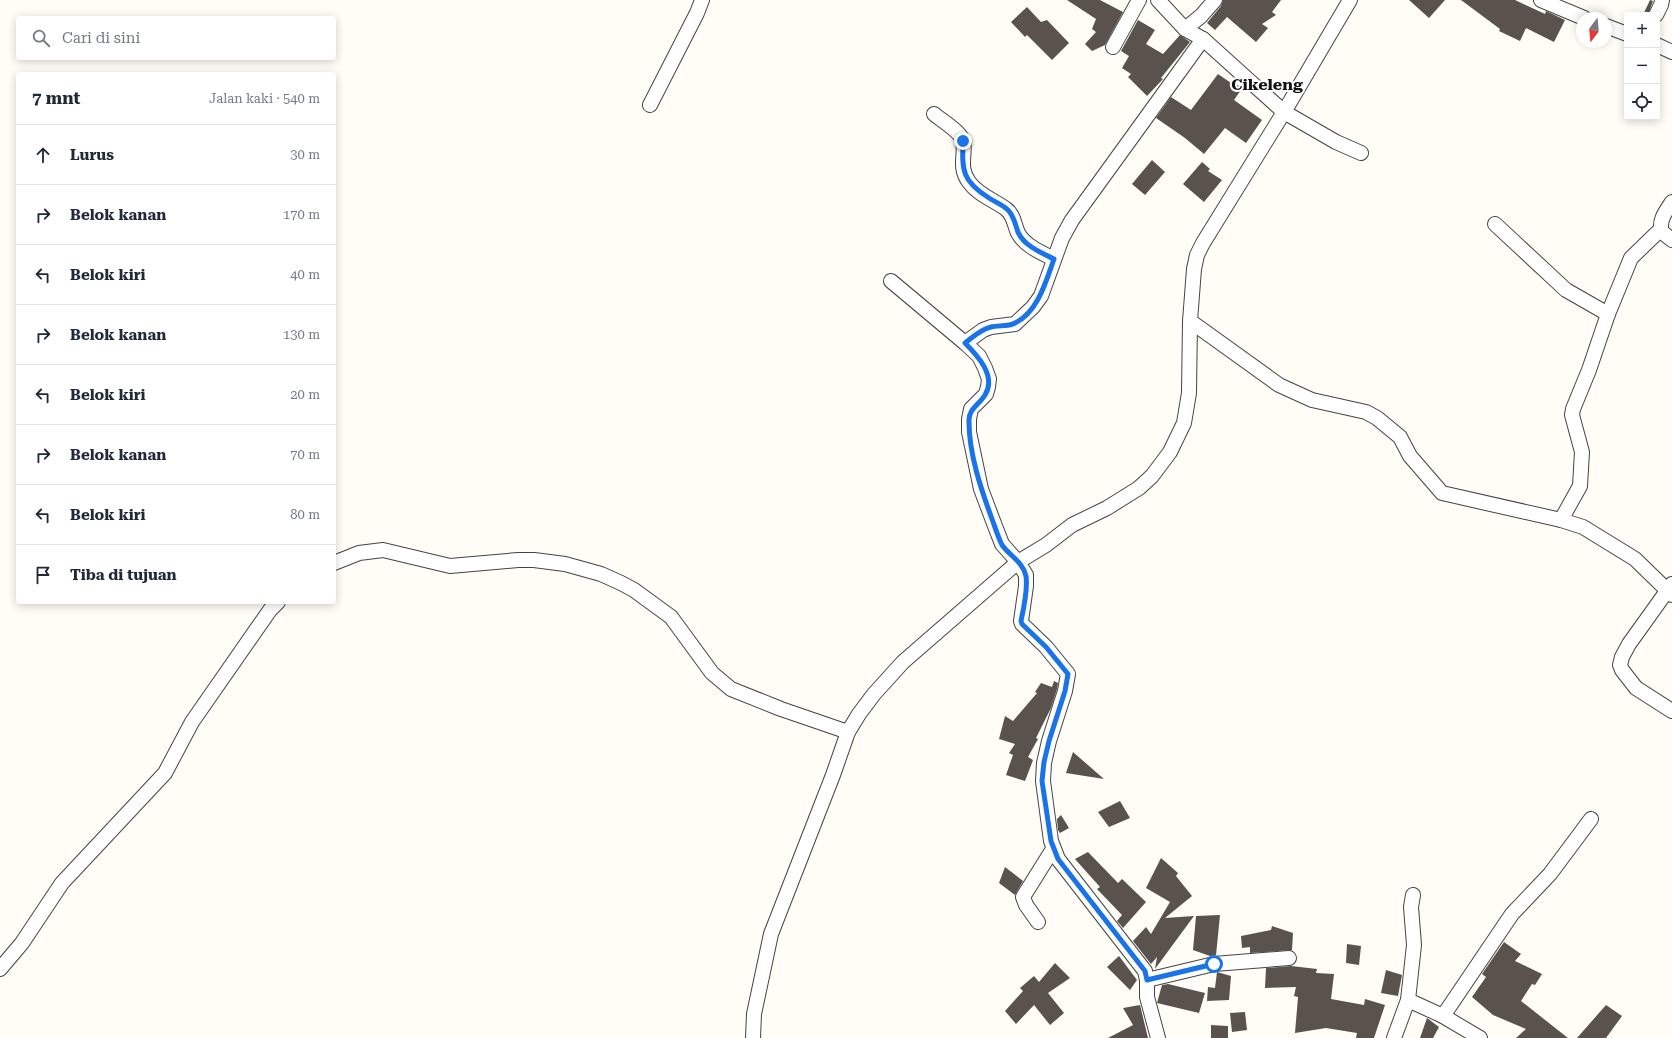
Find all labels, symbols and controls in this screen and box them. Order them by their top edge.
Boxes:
north arrow [1576,12,1612,48]
map controls [1624,12,1660,120]
button: + [1624,12,1660,48]
search box [16,16,336,60]
icon: search [30,27,52,49]
text: Cari di sini [62,29,140,47]
button: − [1624,48,1660,84]
district label: Cikeleng [1231,75,1303,94]
button: locate [1624,84,1660,120]
text: 7 mnt [32,88,81,108]
text: Jalan kaki · 540 m [209,91,320,106]
route end [954,132,972,150]
icon: ahead [32,144,54,166]
text: Lurus [70,146,114,164]
text: 30 m [290,147,320,162]
icon: right [32,204,54,226]
text: Belok kanan [70,206,166,224]
text: 170 m [283,207,320,222]
icon: left [32,264,54,286]
text: Belok kiri [70,266,146,284]
text: 40 m [290,267,320,282]
icon: right [32,324,54,346]
text: Belok kanan [70,326,166,344]
text: 130 m [283,327,320,342]
icon: left [32,384,54,406]
text: Belok kiri [70,386,146,404]
text: 20 m [290,387,320,402]
icon: right [32,444,54,466]
text: Belok kanan [70,446,166,464]
text: 70 m [290,447,320,462]
icon: left [32,504,54,526]
text: Belok kiri [70,506,146,524]
text: 80 m [290,507,320,522]
icon: arrive [32,564,54,586]
text: Tiba di tujuan [70,566,177,584]
route start [1205,955,1223,973]

